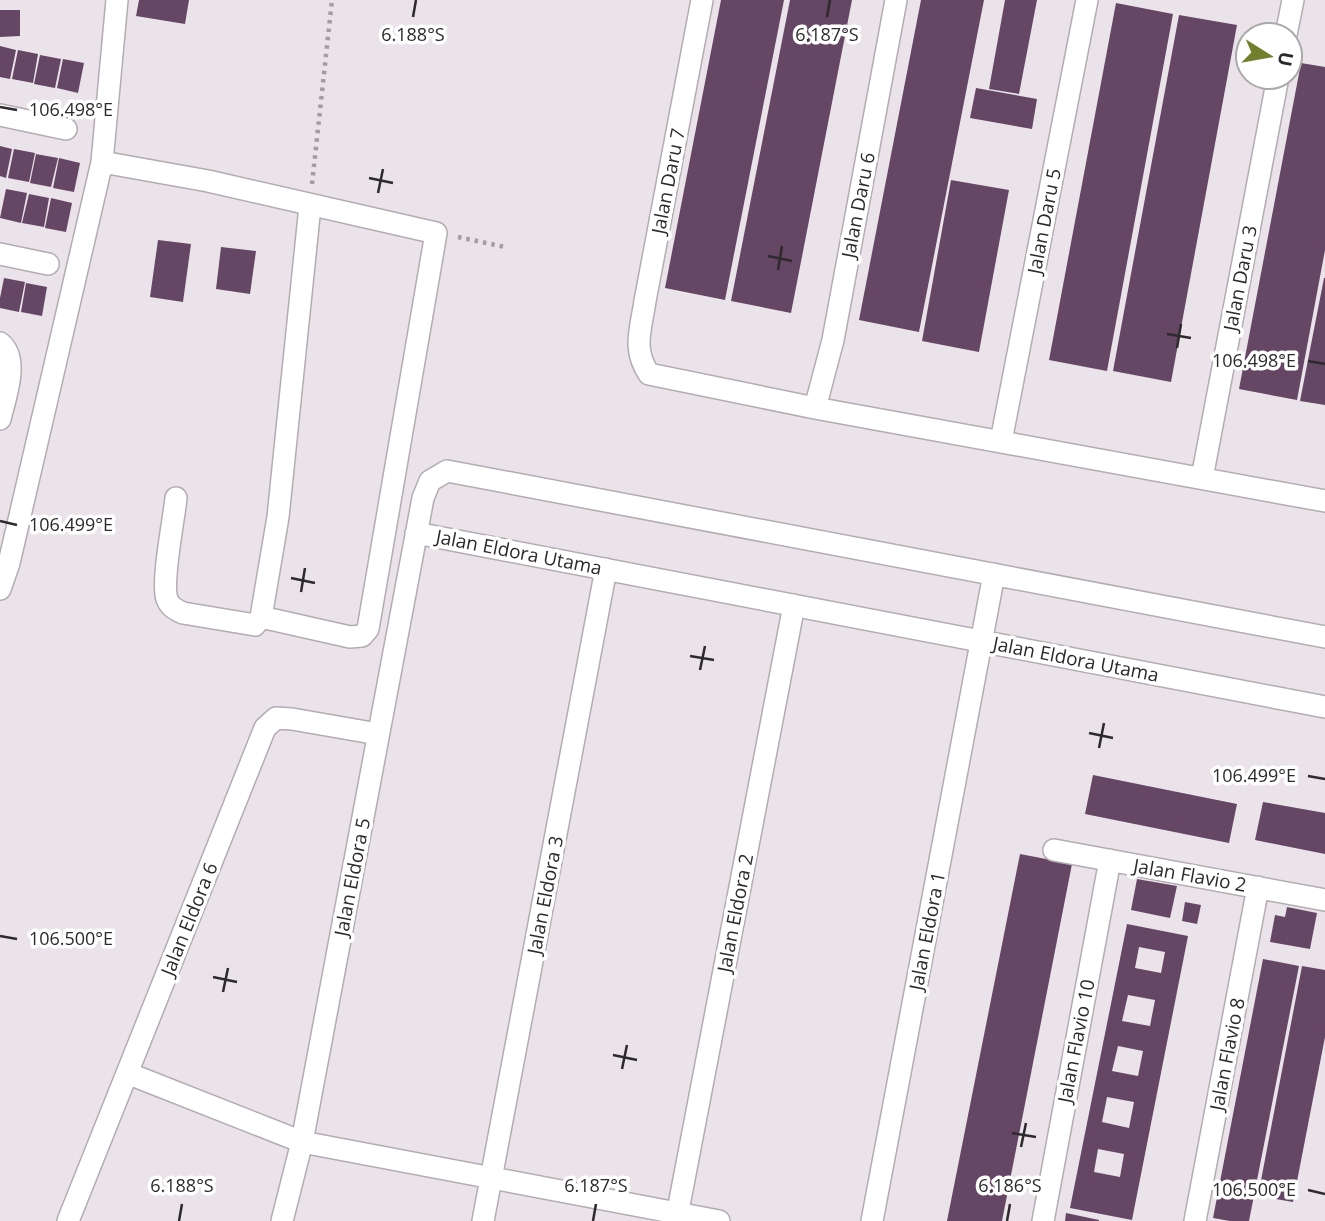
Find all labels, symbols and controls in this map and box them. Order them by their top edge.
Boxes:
north arrow [1234,21,1304,91]
text: 6.188°S [381,22,445,46]
text: 6.187°S [795,22,859,46]
text: U [1272,50,1300,69]
text: 106.498°E [29,97,113,121]
street label: Jalan Daru 7 [645,126,691,238]
street label: Jalan Daru 6 [835,150,881,262]
street label: Jalan Daru 5 [1021,166,1067,278]
street label: Jalan Daru 3 [1217,223,1263,335]
text: 106.498°E [1212,348,1296,372]
text: 106.499°E [29,512,113,536]
street label: Jalan Eldora Utama [432,523,604,581]
street label: Jalan Eldora Utama [989,630,1161,688]
text: 106.499°E [1212,763,1296,787]
street label: Jalan Eldora 5 [327,816,376,940]
street label: Jalan Eldora 3 [520,834,569,958]
street label: Jalan Eldora 2 [710,852,759,976]
street label: Jalan Flavio 2 [1130,852,1249,898]
street label: Jalan Eldora 6 [154,858,224,981]
street label: Jalan Eldora 1 [902,870,951,994]
text: 106.500°E [29,926,113,950]
street label: Jalan Flavio 10 [1051,977,1101,1107]
street label: Jalan Flavio 8 [1203,995,1251,1115]
text: 6.188°S [150,1173,214,1197]
text: 6.187°S [564,1173,628,1197]
text: 6.186°S [978,1173,1042,1197]
text: 106.500°E [1212,1177,1296,1201]

